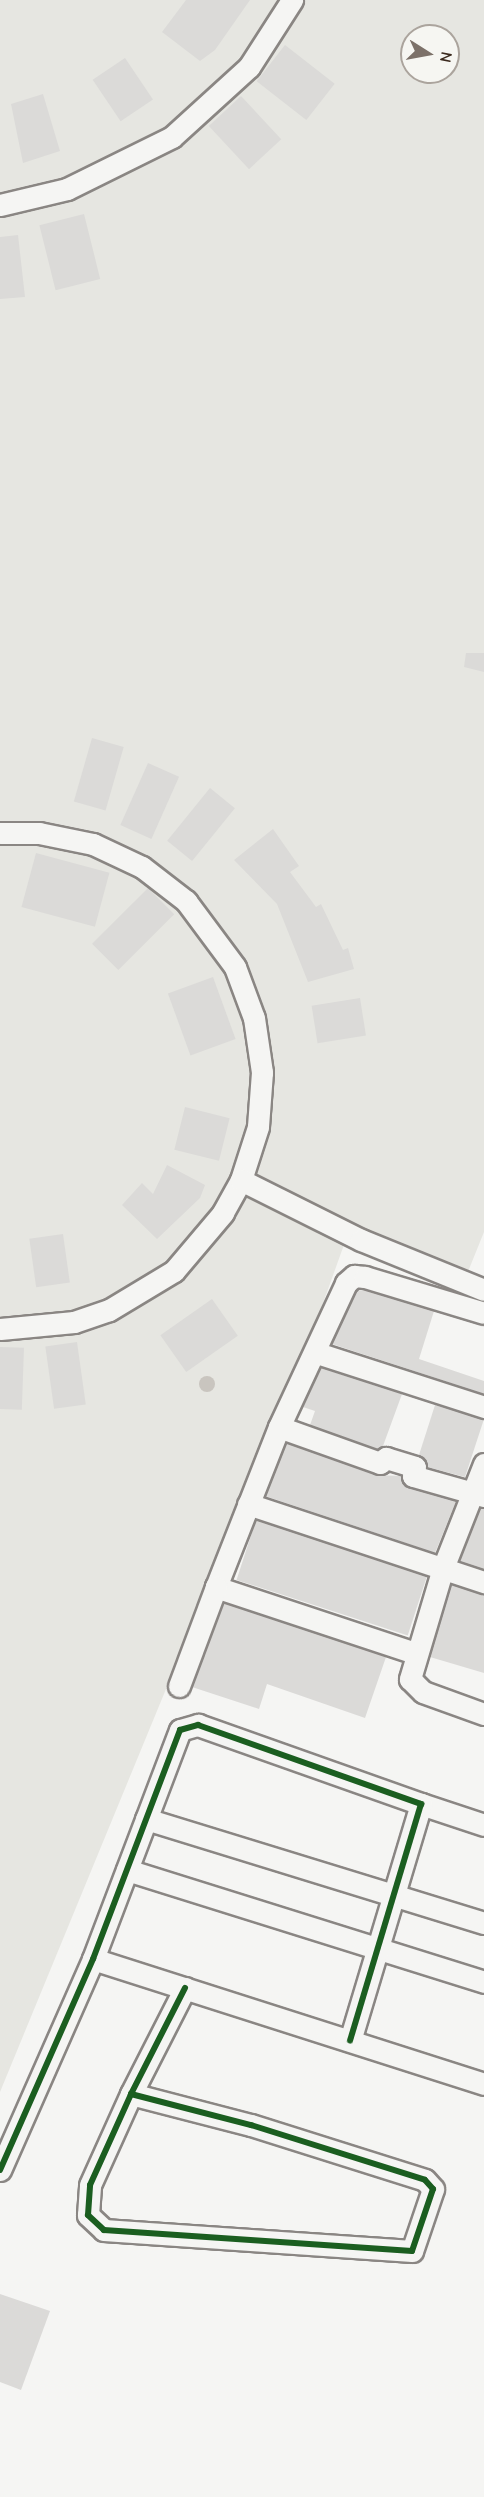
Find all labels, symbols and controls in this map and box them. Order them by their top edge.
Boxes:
north arrow [400,24,460,84]
text: N [436,50,456,64]

